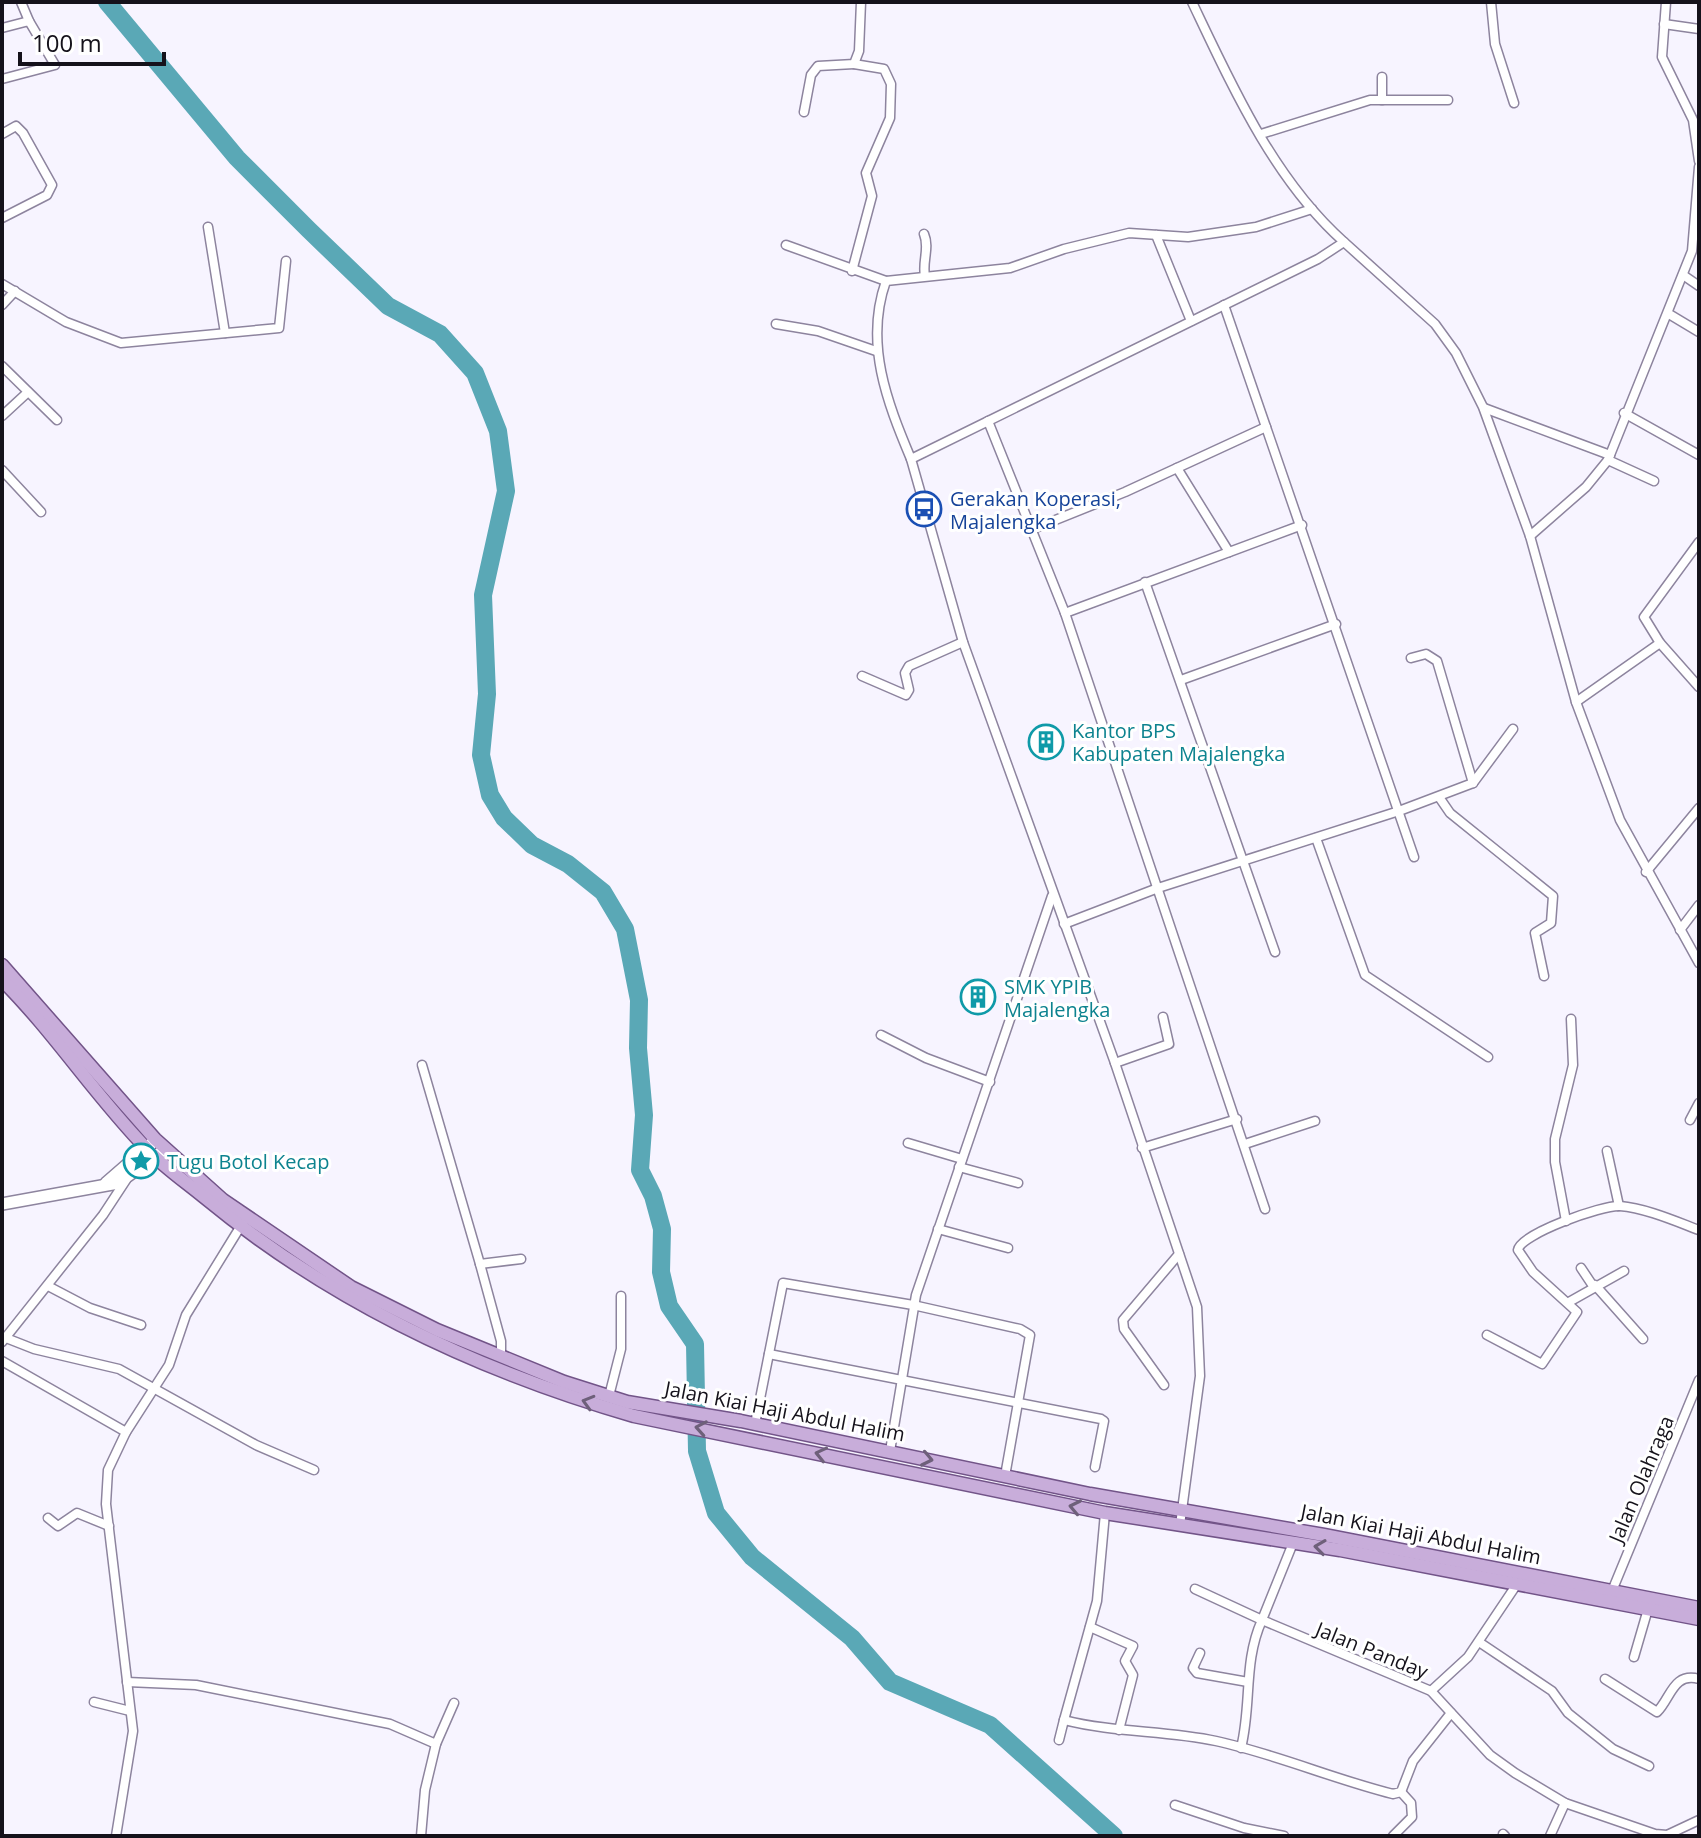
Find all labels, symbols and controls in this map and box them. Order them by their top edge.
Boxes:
scale bar [20,16,164,66]
text: 100 m [32,26,102,59]
place label: Gerakan Koperasi, Majalengka [950,485,1121,535]
bus stop icon: Gerakan Koperasi, Majalengka [905,490,943,528]
place label: Kantor BPS Kabupaten Majalengka [1072,717,1285,767]
building icon: Kantor BPS Kabupaten Majalengka [1027,723,1065,761]
place label: SMK YPIB Majalengka [1004,973,1110,1023]
building icon: SMK YPIB Majalengka [959,978,997,1016]
place icon: Tugu Botol Kecap [122,1142,160,1180]
place label: Tugu Botol Kecap [167,1148,329,1175]
street label: Jalan Kiai Haji Abdul Halim [661,1374,907,1448]
one-way arrow [581,1395,595,1411]
street label: Jalan Olahraga [1601,1411,1680,1548]
one-way arrow [694,1421,707,1438]
one-way arrow [815,1446,828,1463]
one-way arrow [920,1450,933,1467]
street label: Jalan Kiai Haji Abdul Halim [1297,1497,1543,1571]
one-way arrow [1069,1499,1083,1516]
one-way arrow [1313,1539,1327,1556]
street label: Jalan Panday [1310,1614,1433,1685]

